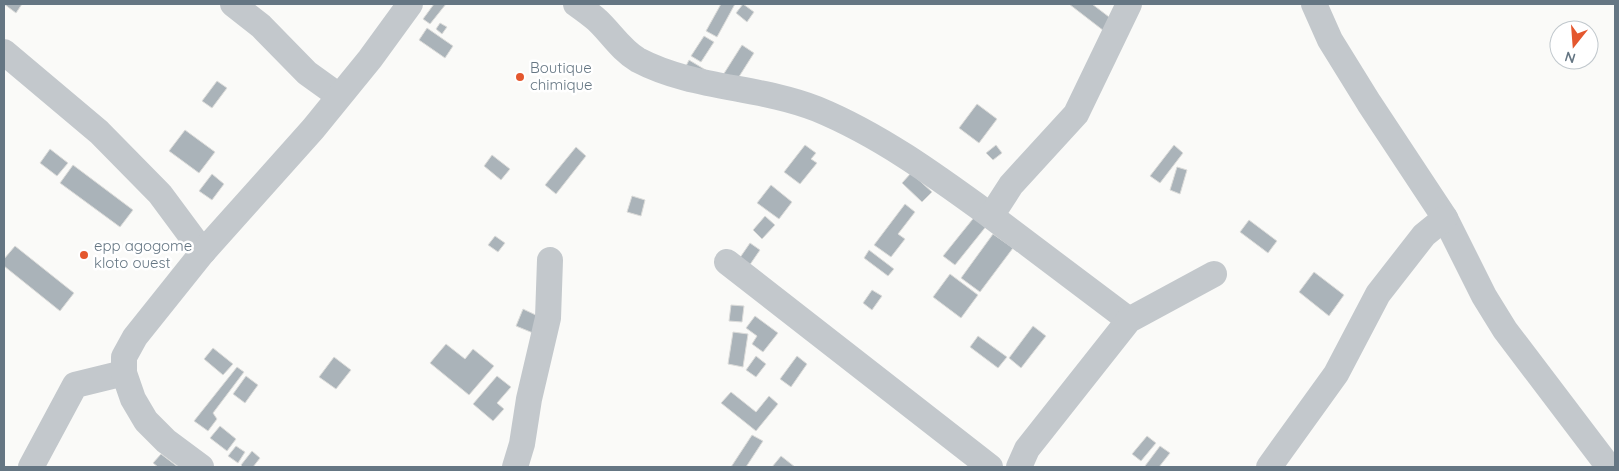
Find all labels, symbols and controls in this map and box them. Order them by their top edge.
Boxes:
north arrow [1549,20,1599,70]
text: N [1563,47,1578,68]
place label: Boutique chimique [530,58,593,94]
marker: Boutique chimique [514,71,526,83]
place label: epp agogome kloto ouest [94,236,192,272]
marker: epp agogome kloto ouest [78,249,90,261]

